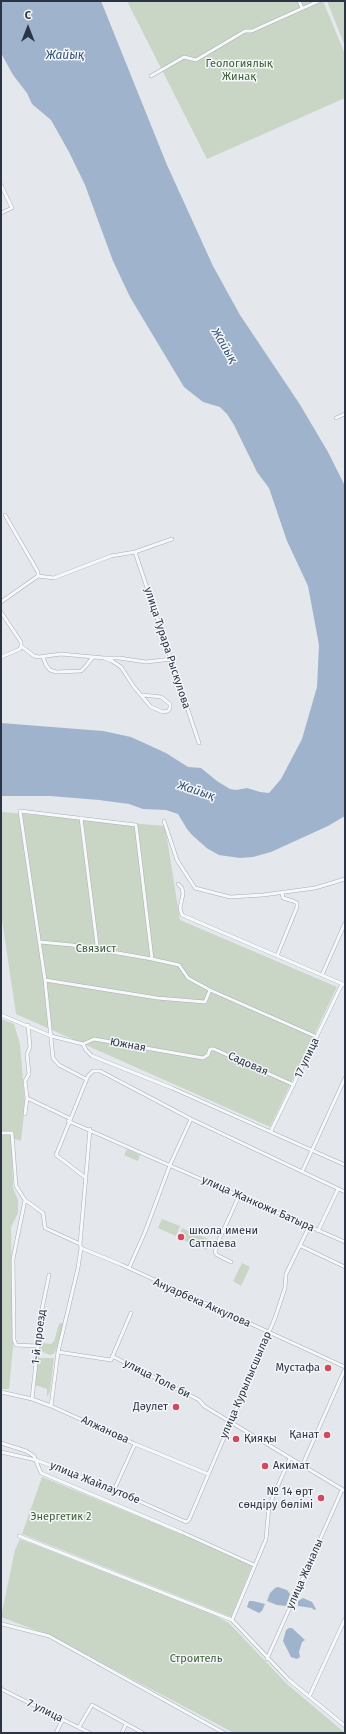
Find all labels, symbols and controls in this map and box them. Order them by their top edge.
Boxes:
north arrow [8,8,48,48]
text: С [25,9,31,22]
water label: Жайық [46,49,84,63]
park label: Геологиялық Жинақ [205,57,273,83]
water label: Жайық [208,326,240,366]
street label: улица Турара Рыскулова [141,585,193,711]
water label: Жайық [175,778,217,804]
park label: Связист [76,942,116,956]
street label: Южная [109,1035,147,1055]
street label: 17 улица [292,1036,322,1080]
street label: Садовая [226,1049,270,1079]
street label: улица Жанкожи Батыра [200,1173,316,1235]
place label: школа имени Сатпаева [189,1224,258,1250]
marker: школа имени Сатпаева [176,1232,186,1242]
street label: Ануарбека Аккулова [151,1276,253,1330]
street label: 1-й проезд [29,1309,49,1365]
street label: улица Курылысшылар [217,1329,275,1441]
street label: улица Толе би [121,1357,193,1401]
place label: Мустафа [275,1361,320,1375]
marker: Мустафа [323,1363,333,1373]
place label: Дәулет [133,1400,168,1414]
marker: Дәулет [171,1402,181,1412]
street label: Алжанова [79,1413,131,1447]
place label: Қанат [289,1428,319,1442]
marker: Қанат [322,1430,332,1440]
place label: Қияқы [244,1432,277,1446]
marker: Қияқы [231,1434,241,1444]
street label: улица Жайлаутобе [48,1459,142,1507]
place label: Акимат [273,1459,310,1473]
marker: Акимат [260,1461,270,1471]
place label: № 14 өрт сөндіру бөлімі [238,1485,313,1511]
marker: № 14 өрт сөндіру бөлімі [316,1493,326,1503]
park label: Энергетик 2 [31,1510,91,1524]
street label: улица Жаналы [284,1537,326,1611]
park label: Строитель [170,1652,222,1666]
street label: 7 улица [25,1697,65,1725]

